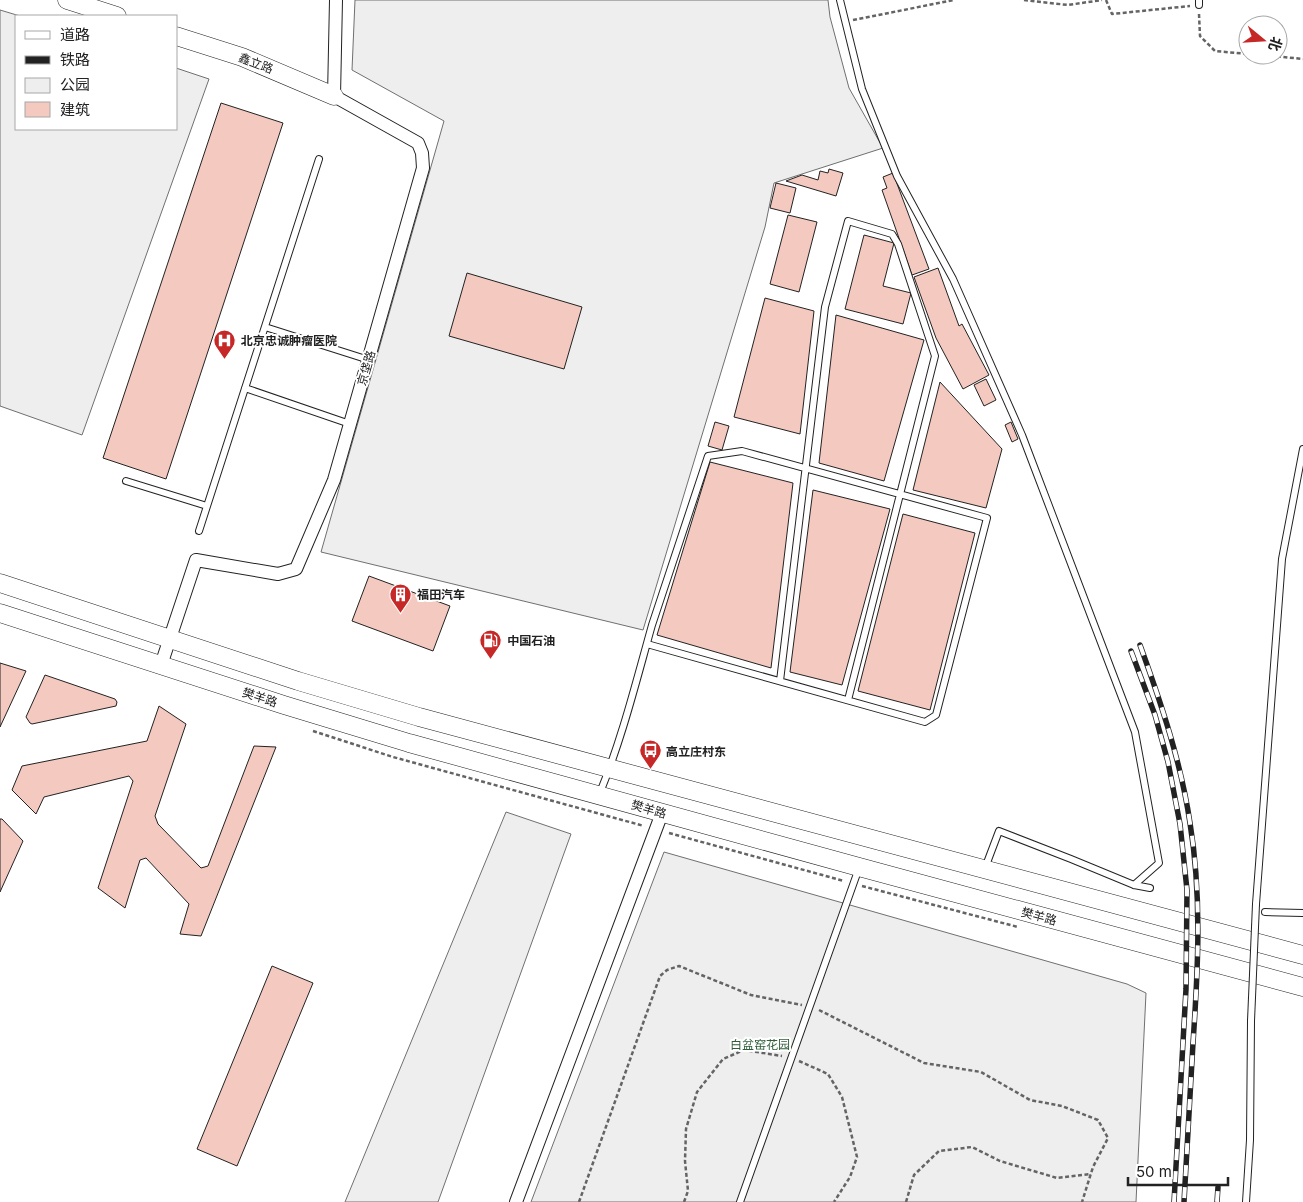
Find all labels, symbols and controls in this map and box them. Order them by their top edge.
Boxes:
legend [15,15,178,130]
north arrow [1238,15,1288,65]
text: 道路 [60,25,90,44]
text: 北 [1266,35,1286,53]
text: 铁路 [60,50,90,69]
street label: 鑫立路 [237,50,275,76]
text: 公园 [60,75,90,94]
text: 建筑 [60,100,90,119]
hospital icon: 北京忠诚肿瘤医院 [213,328,237,359]
place label: 北京忠诚肿瘤医院 [241,333,337,348]
street label: 京垡路 [354,349,378,387]
building icon: 福田汽车 [389,582,413,613]
place label: 福田汽车 [417,587,465,602]
fuel station icon: 中国石油 [479,628,503,659]
place label: 中国石油 [507,633,555,648]
street label: 樊羊路 [241,684,279,710]
bus stop icon: 高立庄村东 [638,739,662,770]
place label: 高立庄村东 [666,744,726,759]
street label: 樊羊路 [630,797,668,821]
street label: 樊羊路 [1020,904,1058,928]
park label: 白盆窑花园 [730,1037,790,1052]
scale bar [1128,1154,1228,1186]
text: 50 m [1136,1162,1172,1181]

